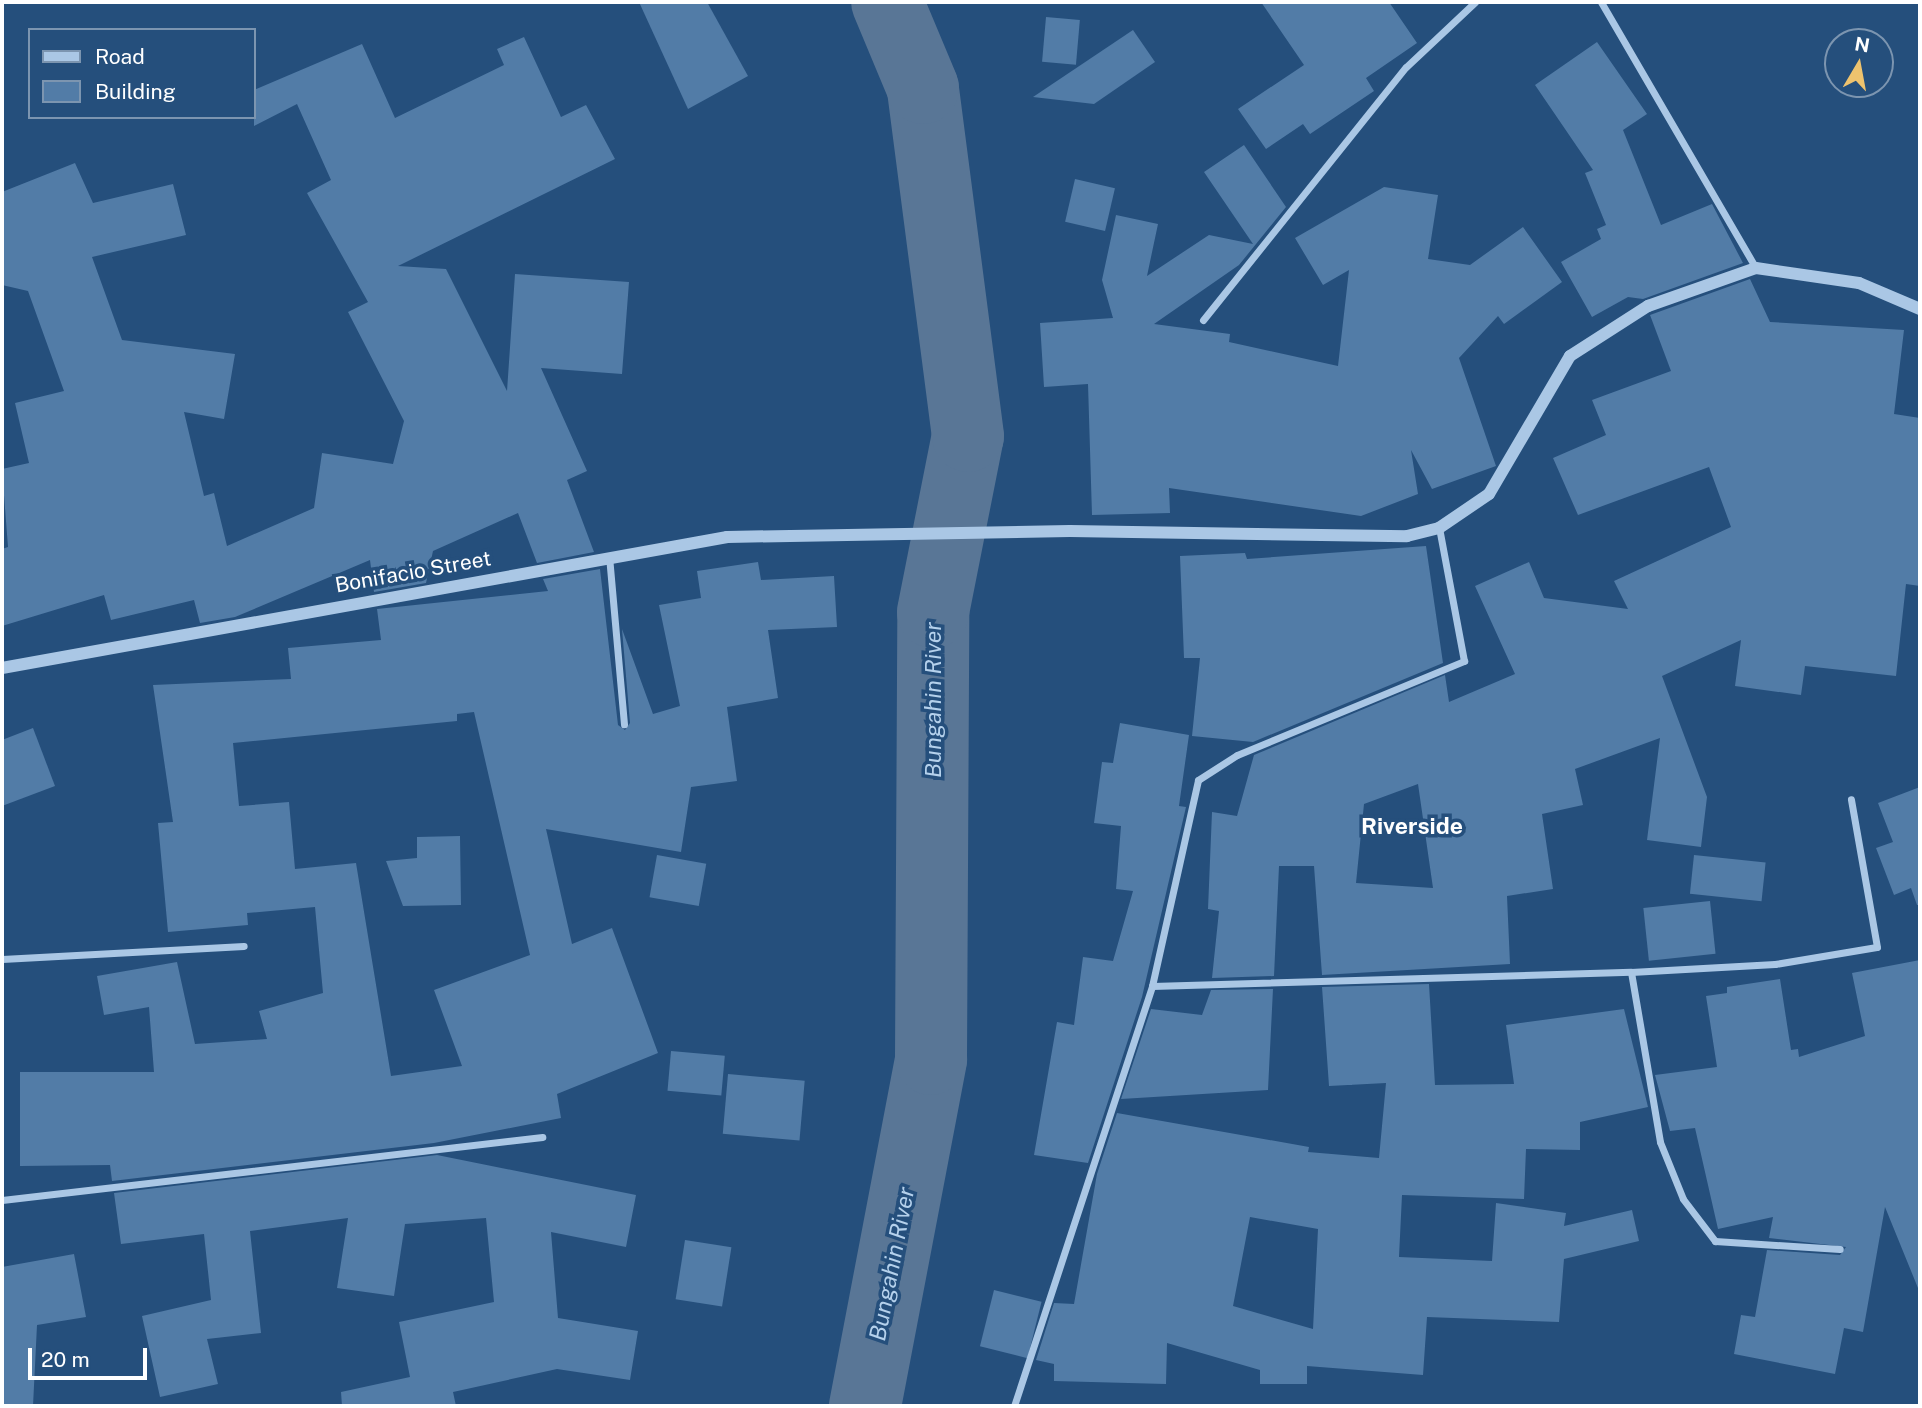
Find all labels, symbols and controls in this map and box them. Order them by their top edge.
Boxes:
legend [28,28,256,119]
north arrow [1824,28,1894,98]
text: N [1853,32,1872,56]
text: Road [95,44,145,69]
text: Building [95,79,176,104]
street label: Bonifacio Street [333,546,493,598]
water label: Bungahin River [919,622,947,778]
district label: Riverside [1361,812,1463,840]
water label: Bungahin River [864,1185,920,1343]
scale bar [32,1334,150,1378]
text: 20 m [41,1347,90,1372]

